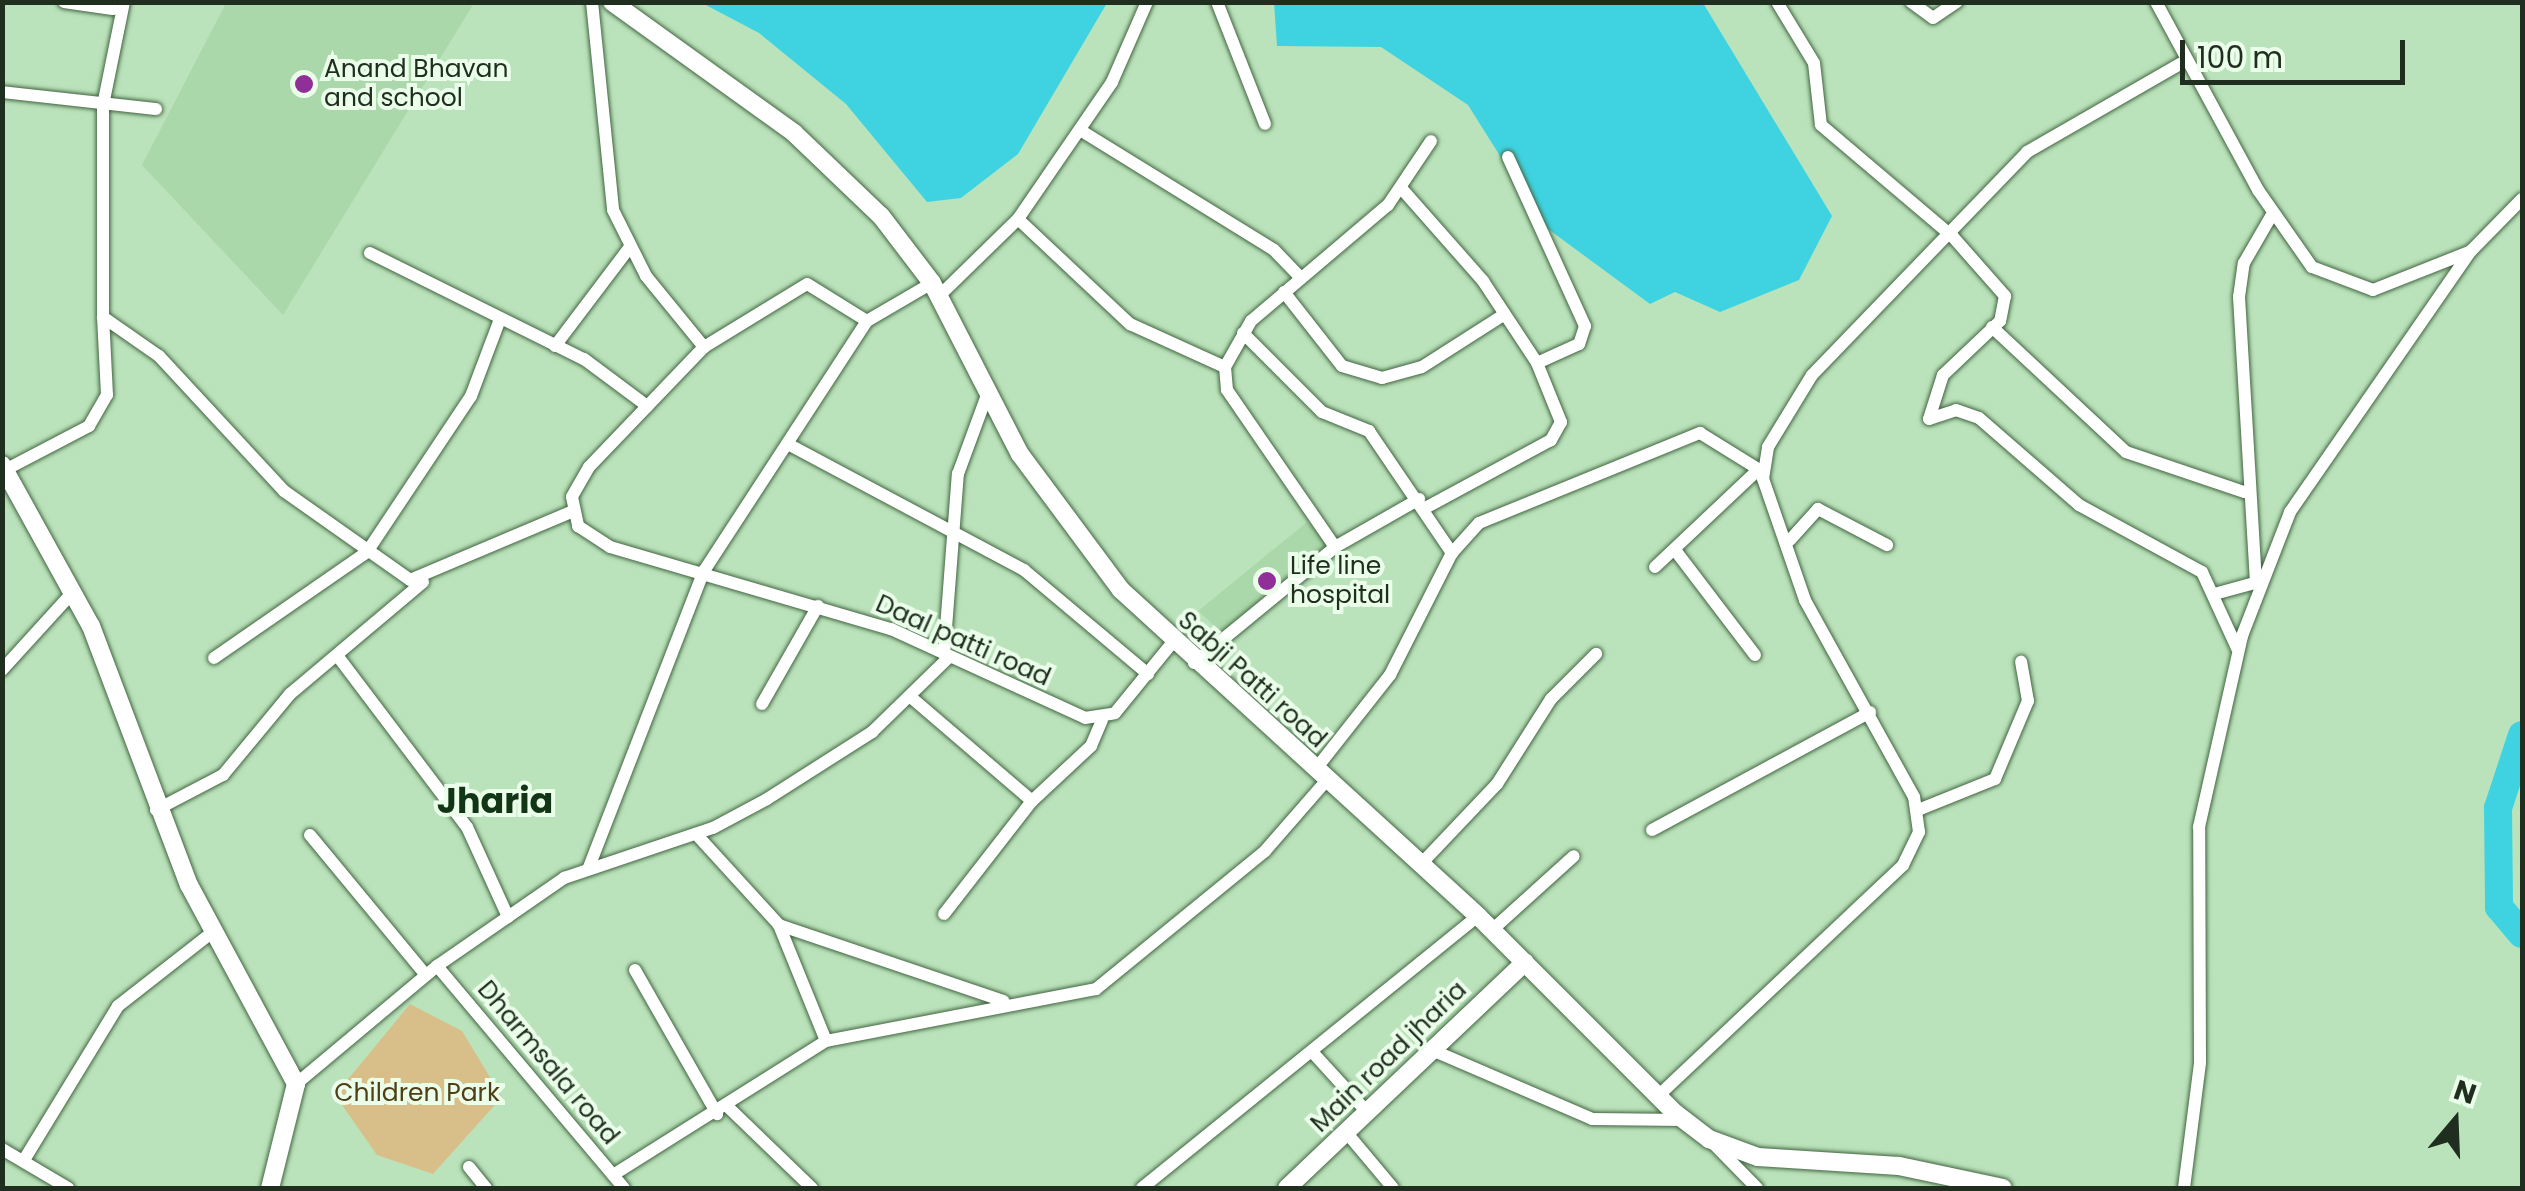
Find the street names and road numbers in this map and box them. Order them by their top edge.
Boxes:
street label: Daal patti road [871,589,1055,693]
street label: Sabji Patti road [1172,606,1332,754]
street label: Dharmsala road [471,975,625,1151]
street label: Main road jharia [1305,975,1473,1139]

